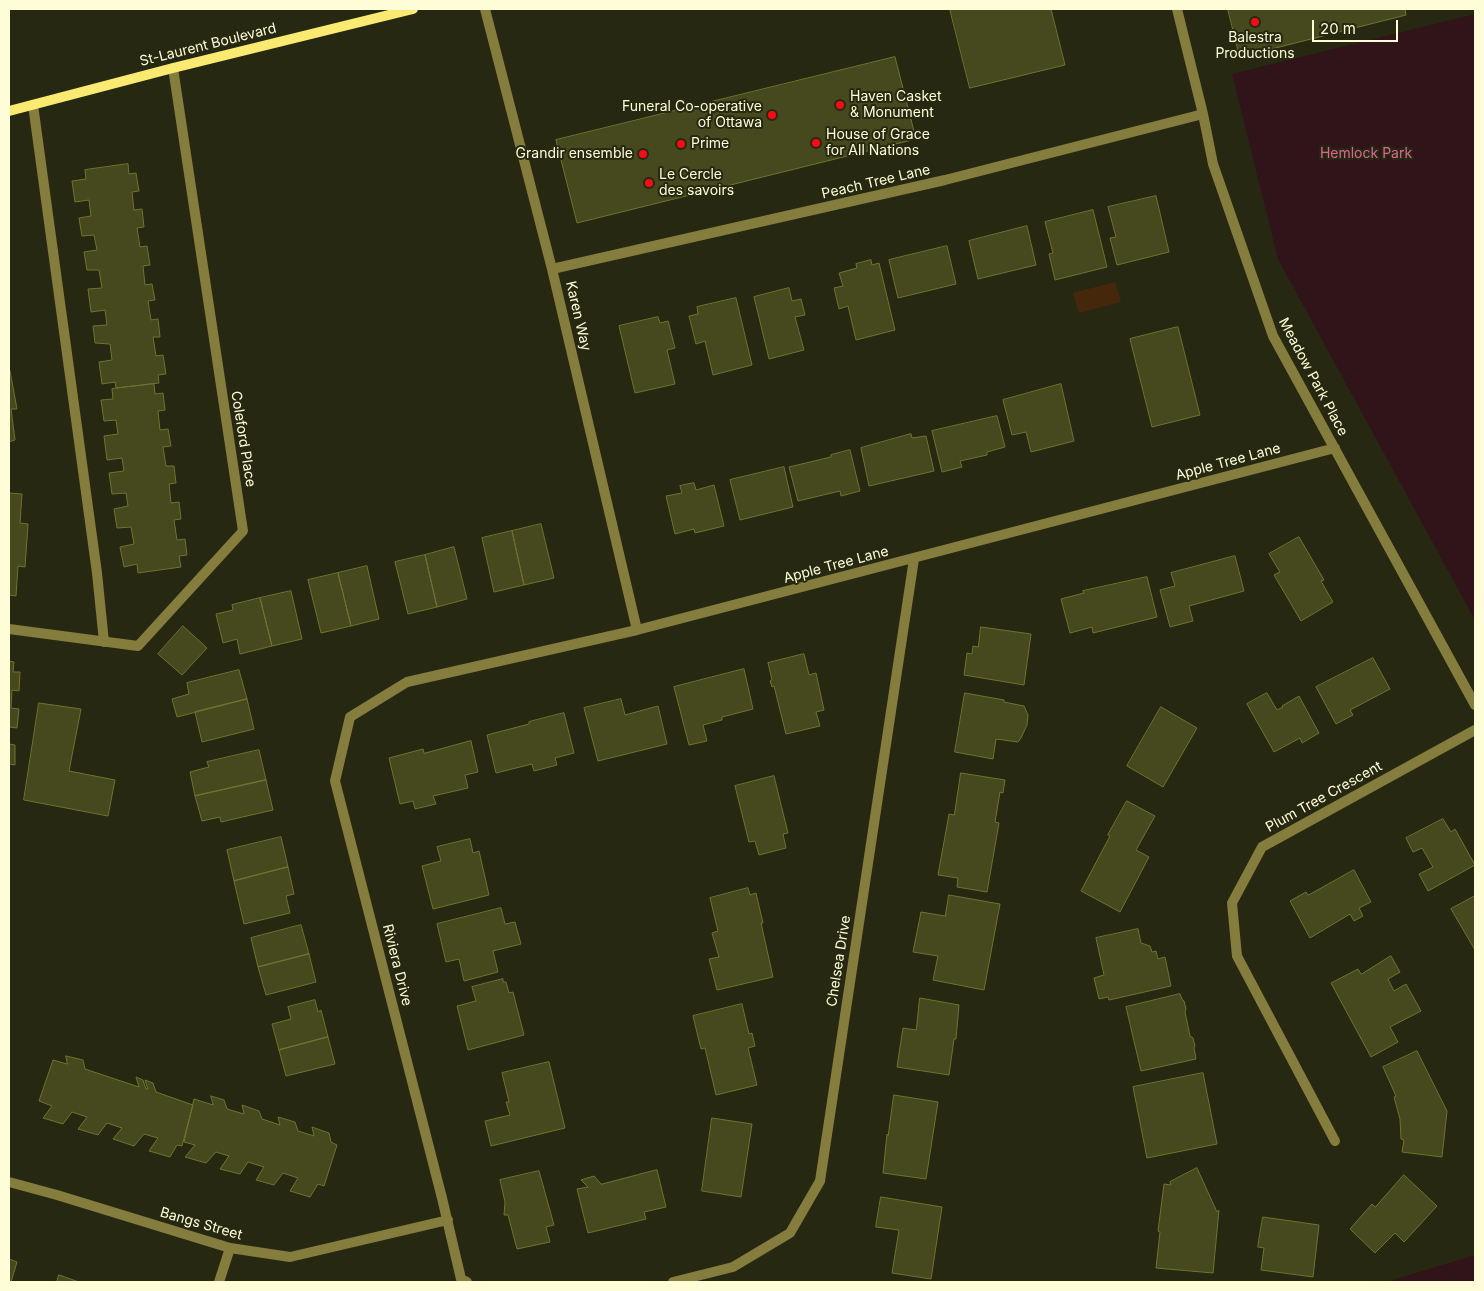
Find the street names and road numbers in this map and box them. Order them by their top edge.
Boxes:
street label: St-Laurent Boulevard [138,20,278,70]
street label: Peach Tree Lane [820,161,932,203]
street label: Karen Way [562,279,594,353]
street label: Meadow Park Place [1275,315,1351,439]
street label: Coleford Place [227,390,259,488]
street label: Apple Tree Lane [1174,440,1282,484]
street label: Apple Tree Lane [782,543,890,587]
street label: Plum Tree Crescent [1263,758,1385,836]
street label: Chelsea Drive [823,914,855,1008]
street label: Riviera Drive [379,922,415,1008]
street label: Bangs Street [158,1204,244,1244]

